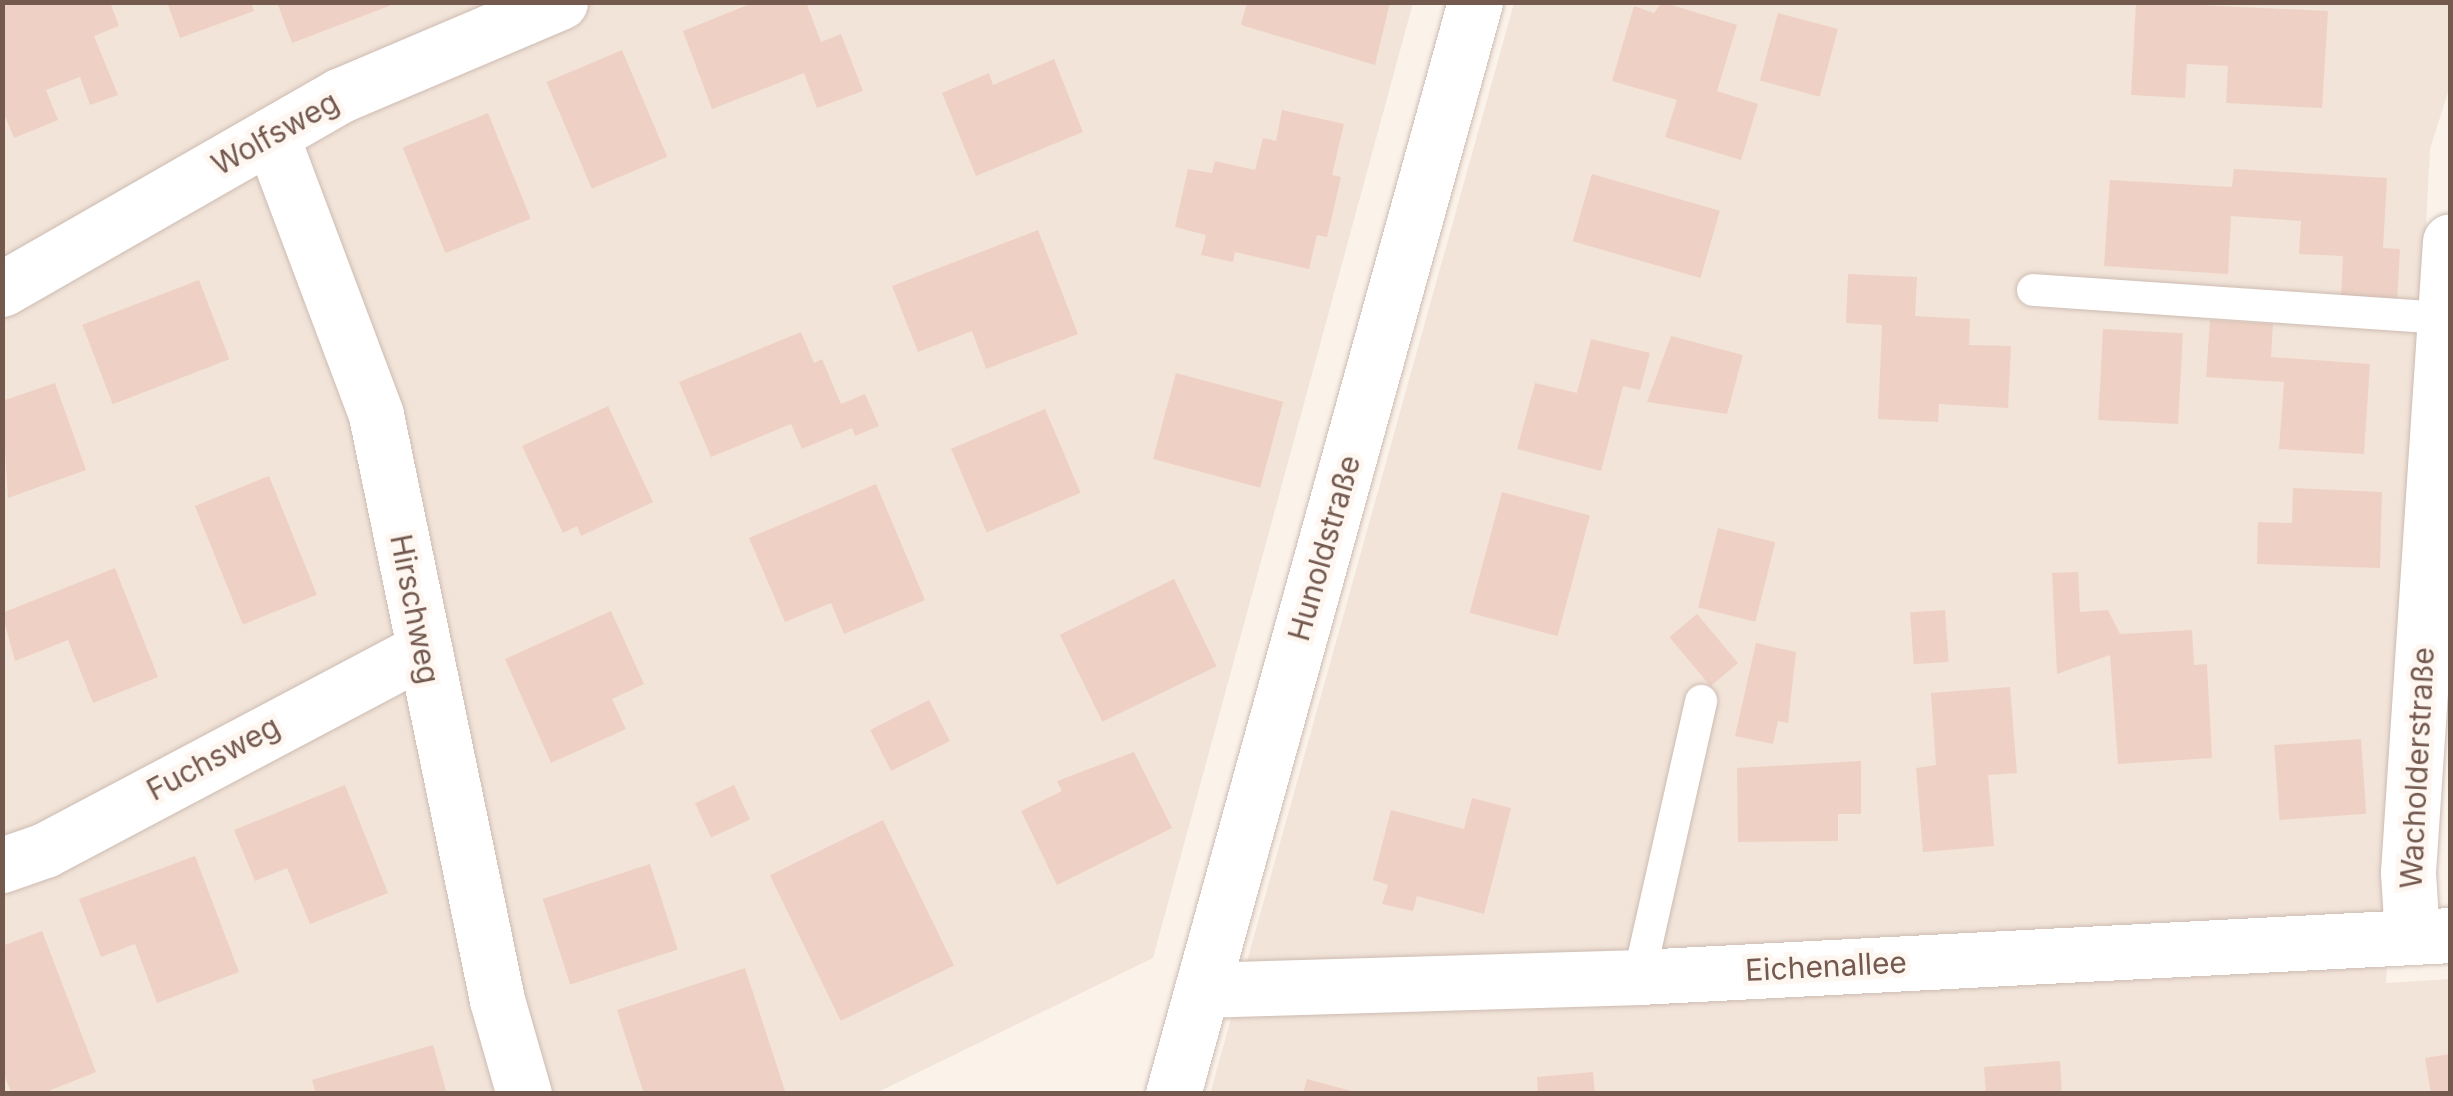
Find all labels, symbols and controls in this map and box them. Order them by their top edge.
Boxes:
street label: Wolfsweg [205,83,345,183]
street label: Hunoldstraße [1280,451,1368,645]
street label: Hirschweg [383,531,447,687]
street label: Wacholderstraße [2393,646,2441,890]
street label: Fuchsweg [141,708,285,808]
street label: Eichenallee [1744,944,1908,988]

